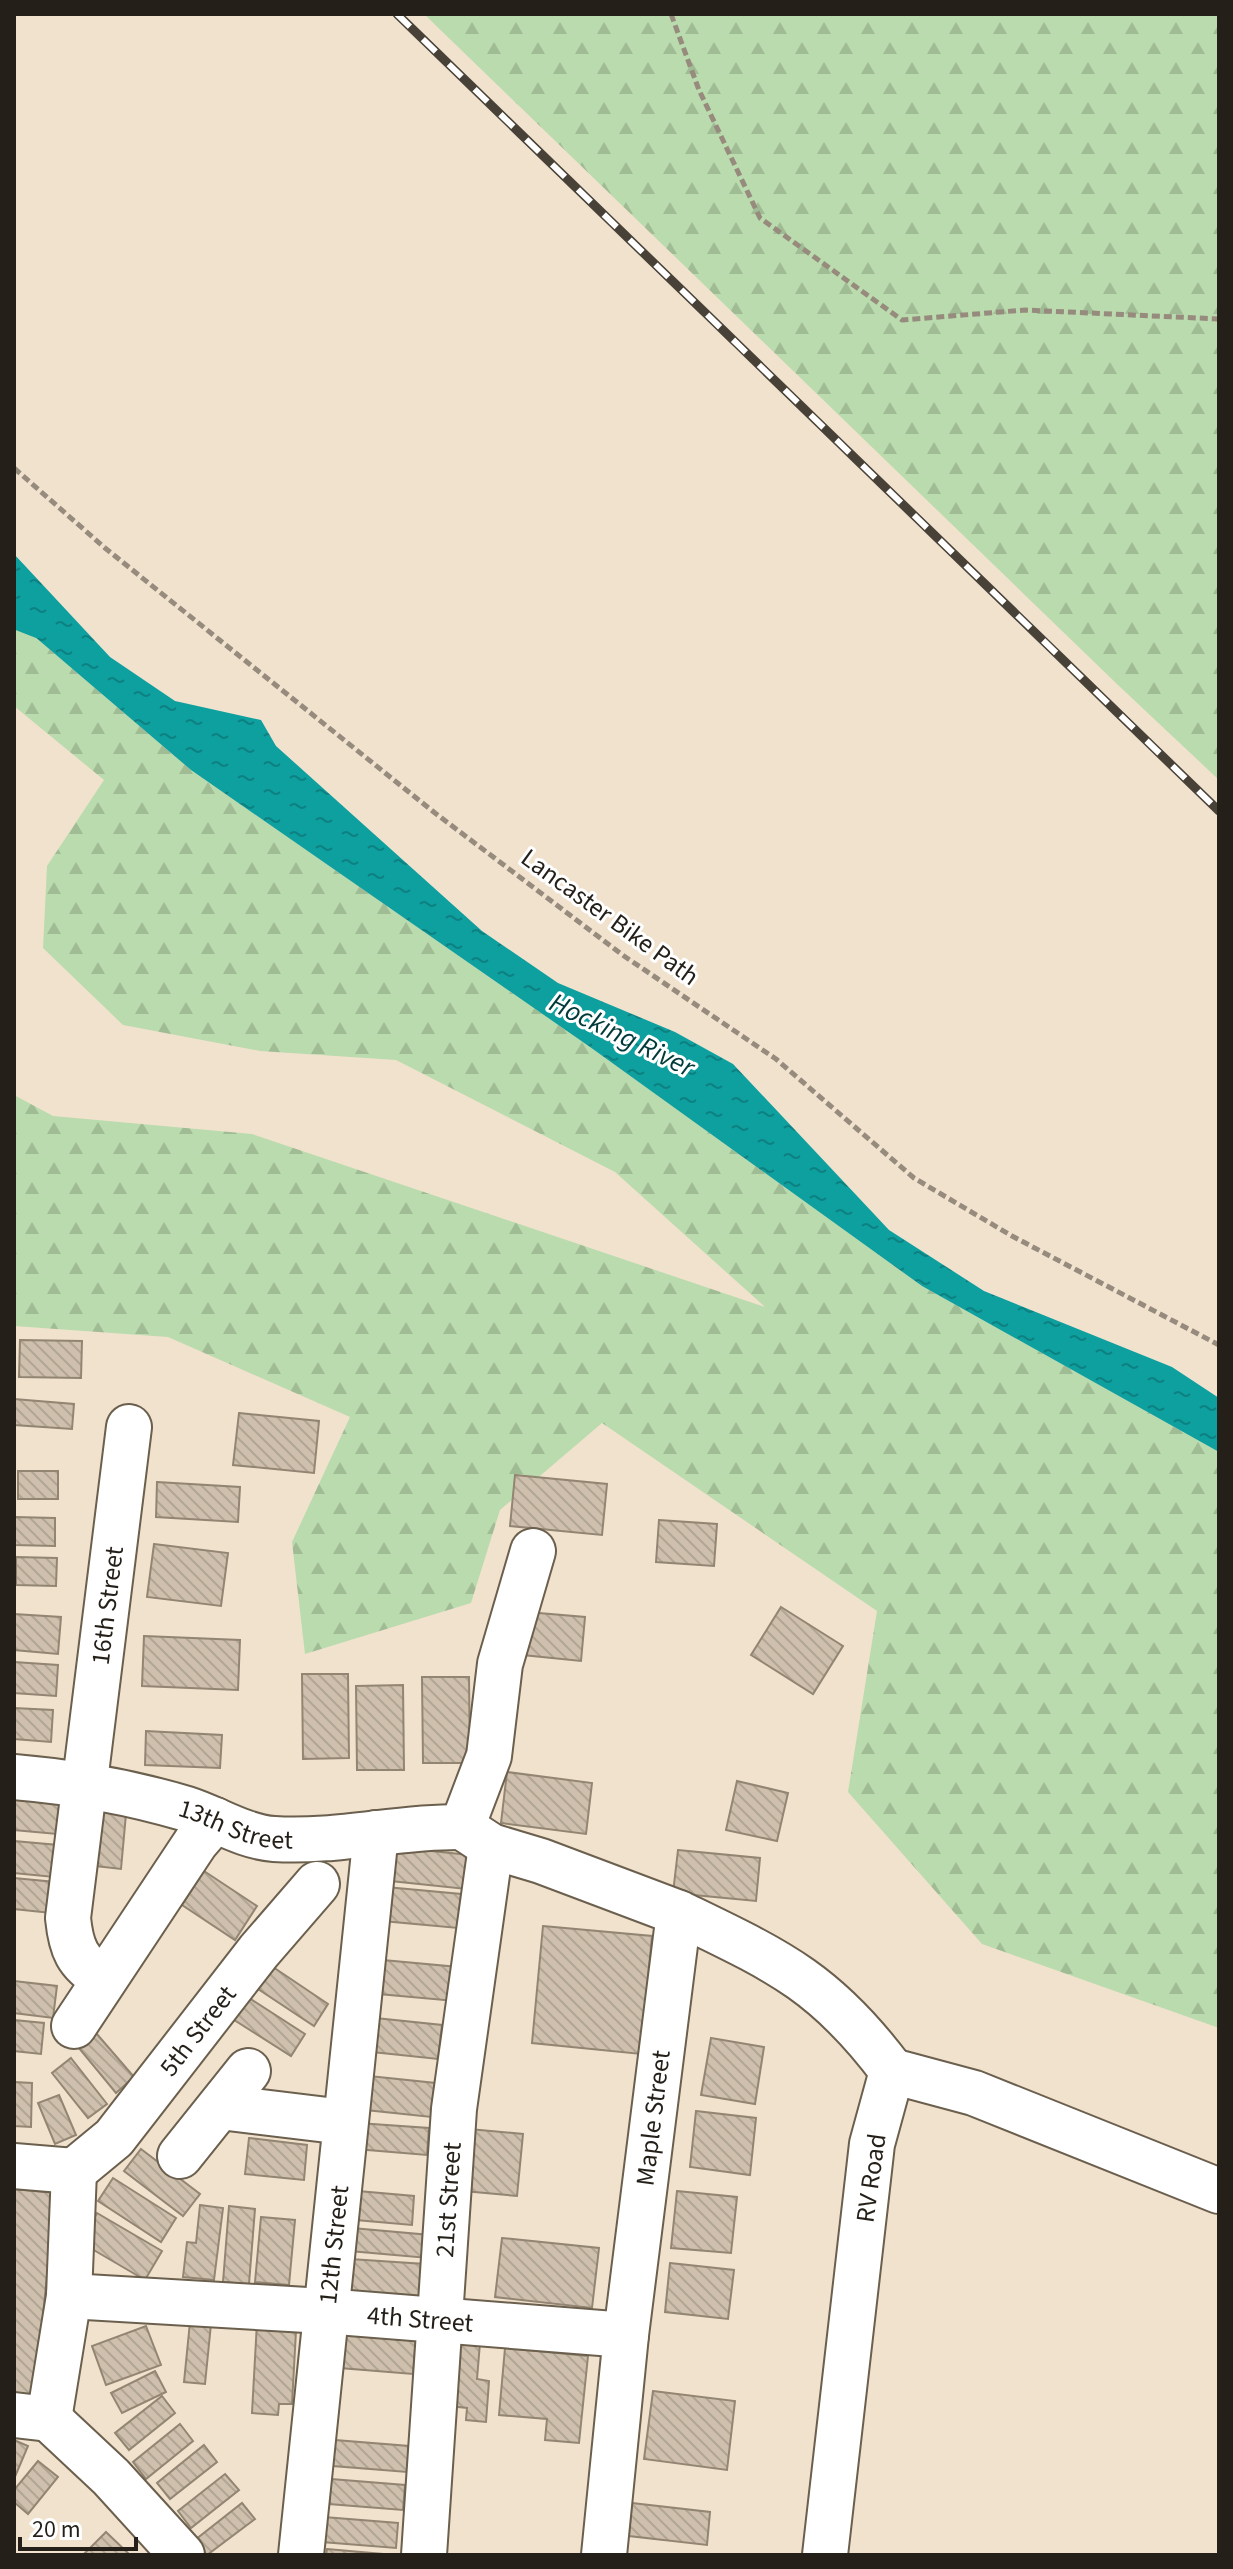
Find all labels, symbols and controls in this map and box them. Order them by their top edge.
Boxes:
street label: Lancaster Bike Path [513,840,707,994]
water label: Hocking River [543,983,702,1088]
street label: 16th Street [81,1544,133,1667]
street label: 13th Street [174,1789,293,1858]
street label: 5th Street [150,1977,245,2084]
street label: Maple Street [626,2048,680,2188]
street label: RV Road [846,2131,896,2225]
street label: 21st Street [426,2141,470,2259]
street label: 12th Street [309,2183,358,2306]
street label: 4th Street [366,2296,475,2341]
scale bar [20,2501,136,2551]
text: 20 m [32,2512,81,2547]

